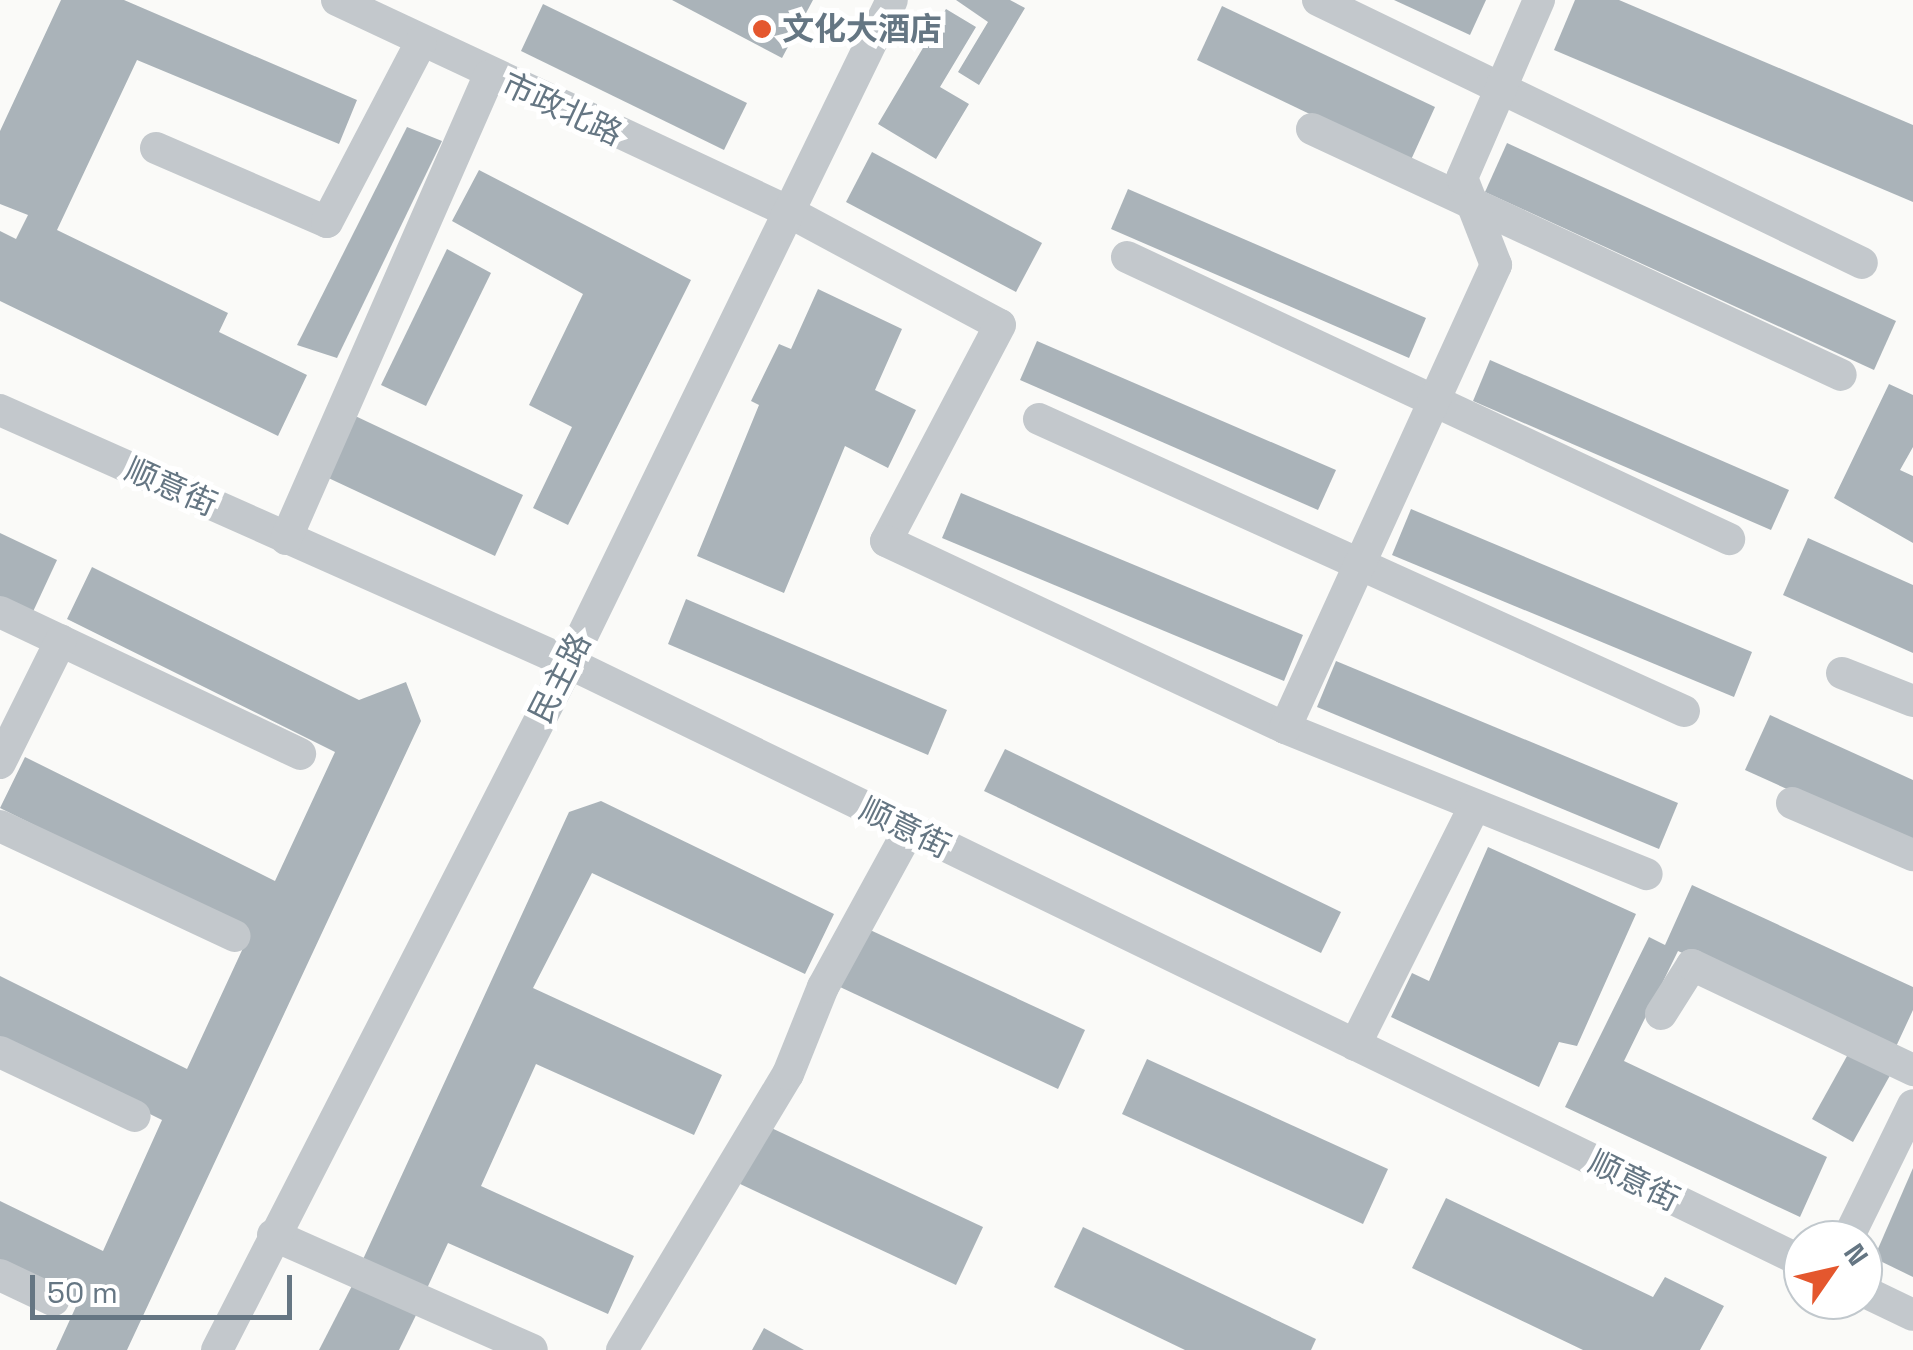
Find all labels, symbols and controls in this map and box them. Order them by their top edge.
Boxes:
place label: 文化大酒店 [782,10,942,48]
marker: 文化大酒店 [751,18,773,40]
street label: 市政北路 [496,65,628,153]
street label: 顺意街 [119,450,223,524]
street label: 民主路 [521,627,599,729]
street label: 顺意街 [853,790,957,866]
street label: 顺意街 [1582,1143,1686,1219]
north arrow [1783,1220,1883,1320]
text: N [1836,1236,1876,1272]
scale bar [35,1255,298,1317]
text: 50 m [47,1273,118,1312]

